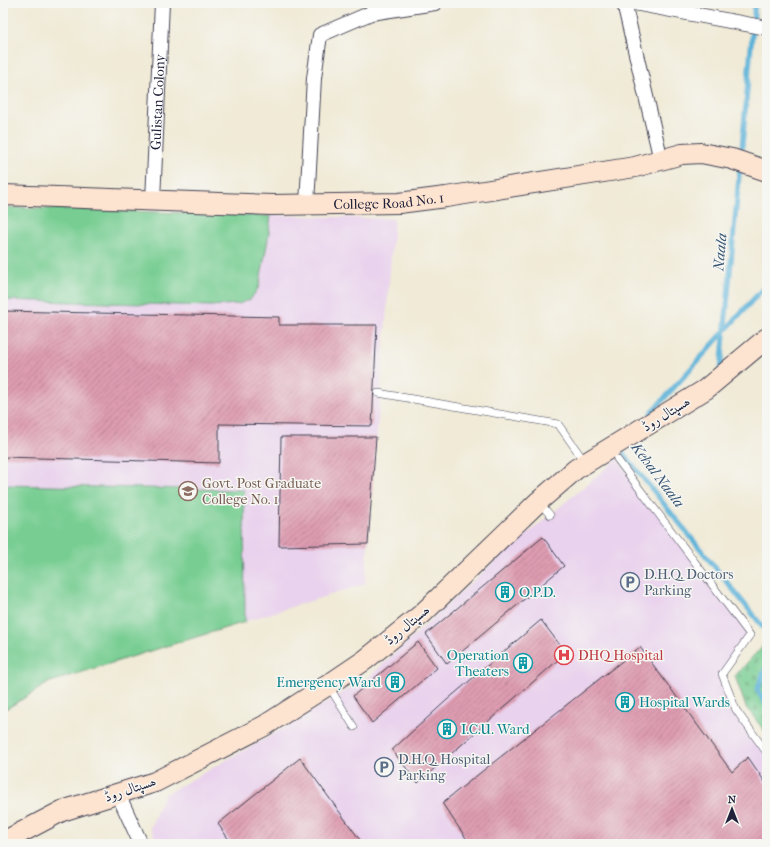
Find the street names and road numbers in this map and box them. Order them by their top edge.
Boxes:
street label: Gulistan Colony [147,53,168,150]
street label: College Road No. 1 [333,189,445,213]
street label: ھسپتال روڈ [639,393,694,436]
street label: ھسپتال روڈ [381,601,434,649]
street label: ھسپتال روڈ [102,772,158,807]

